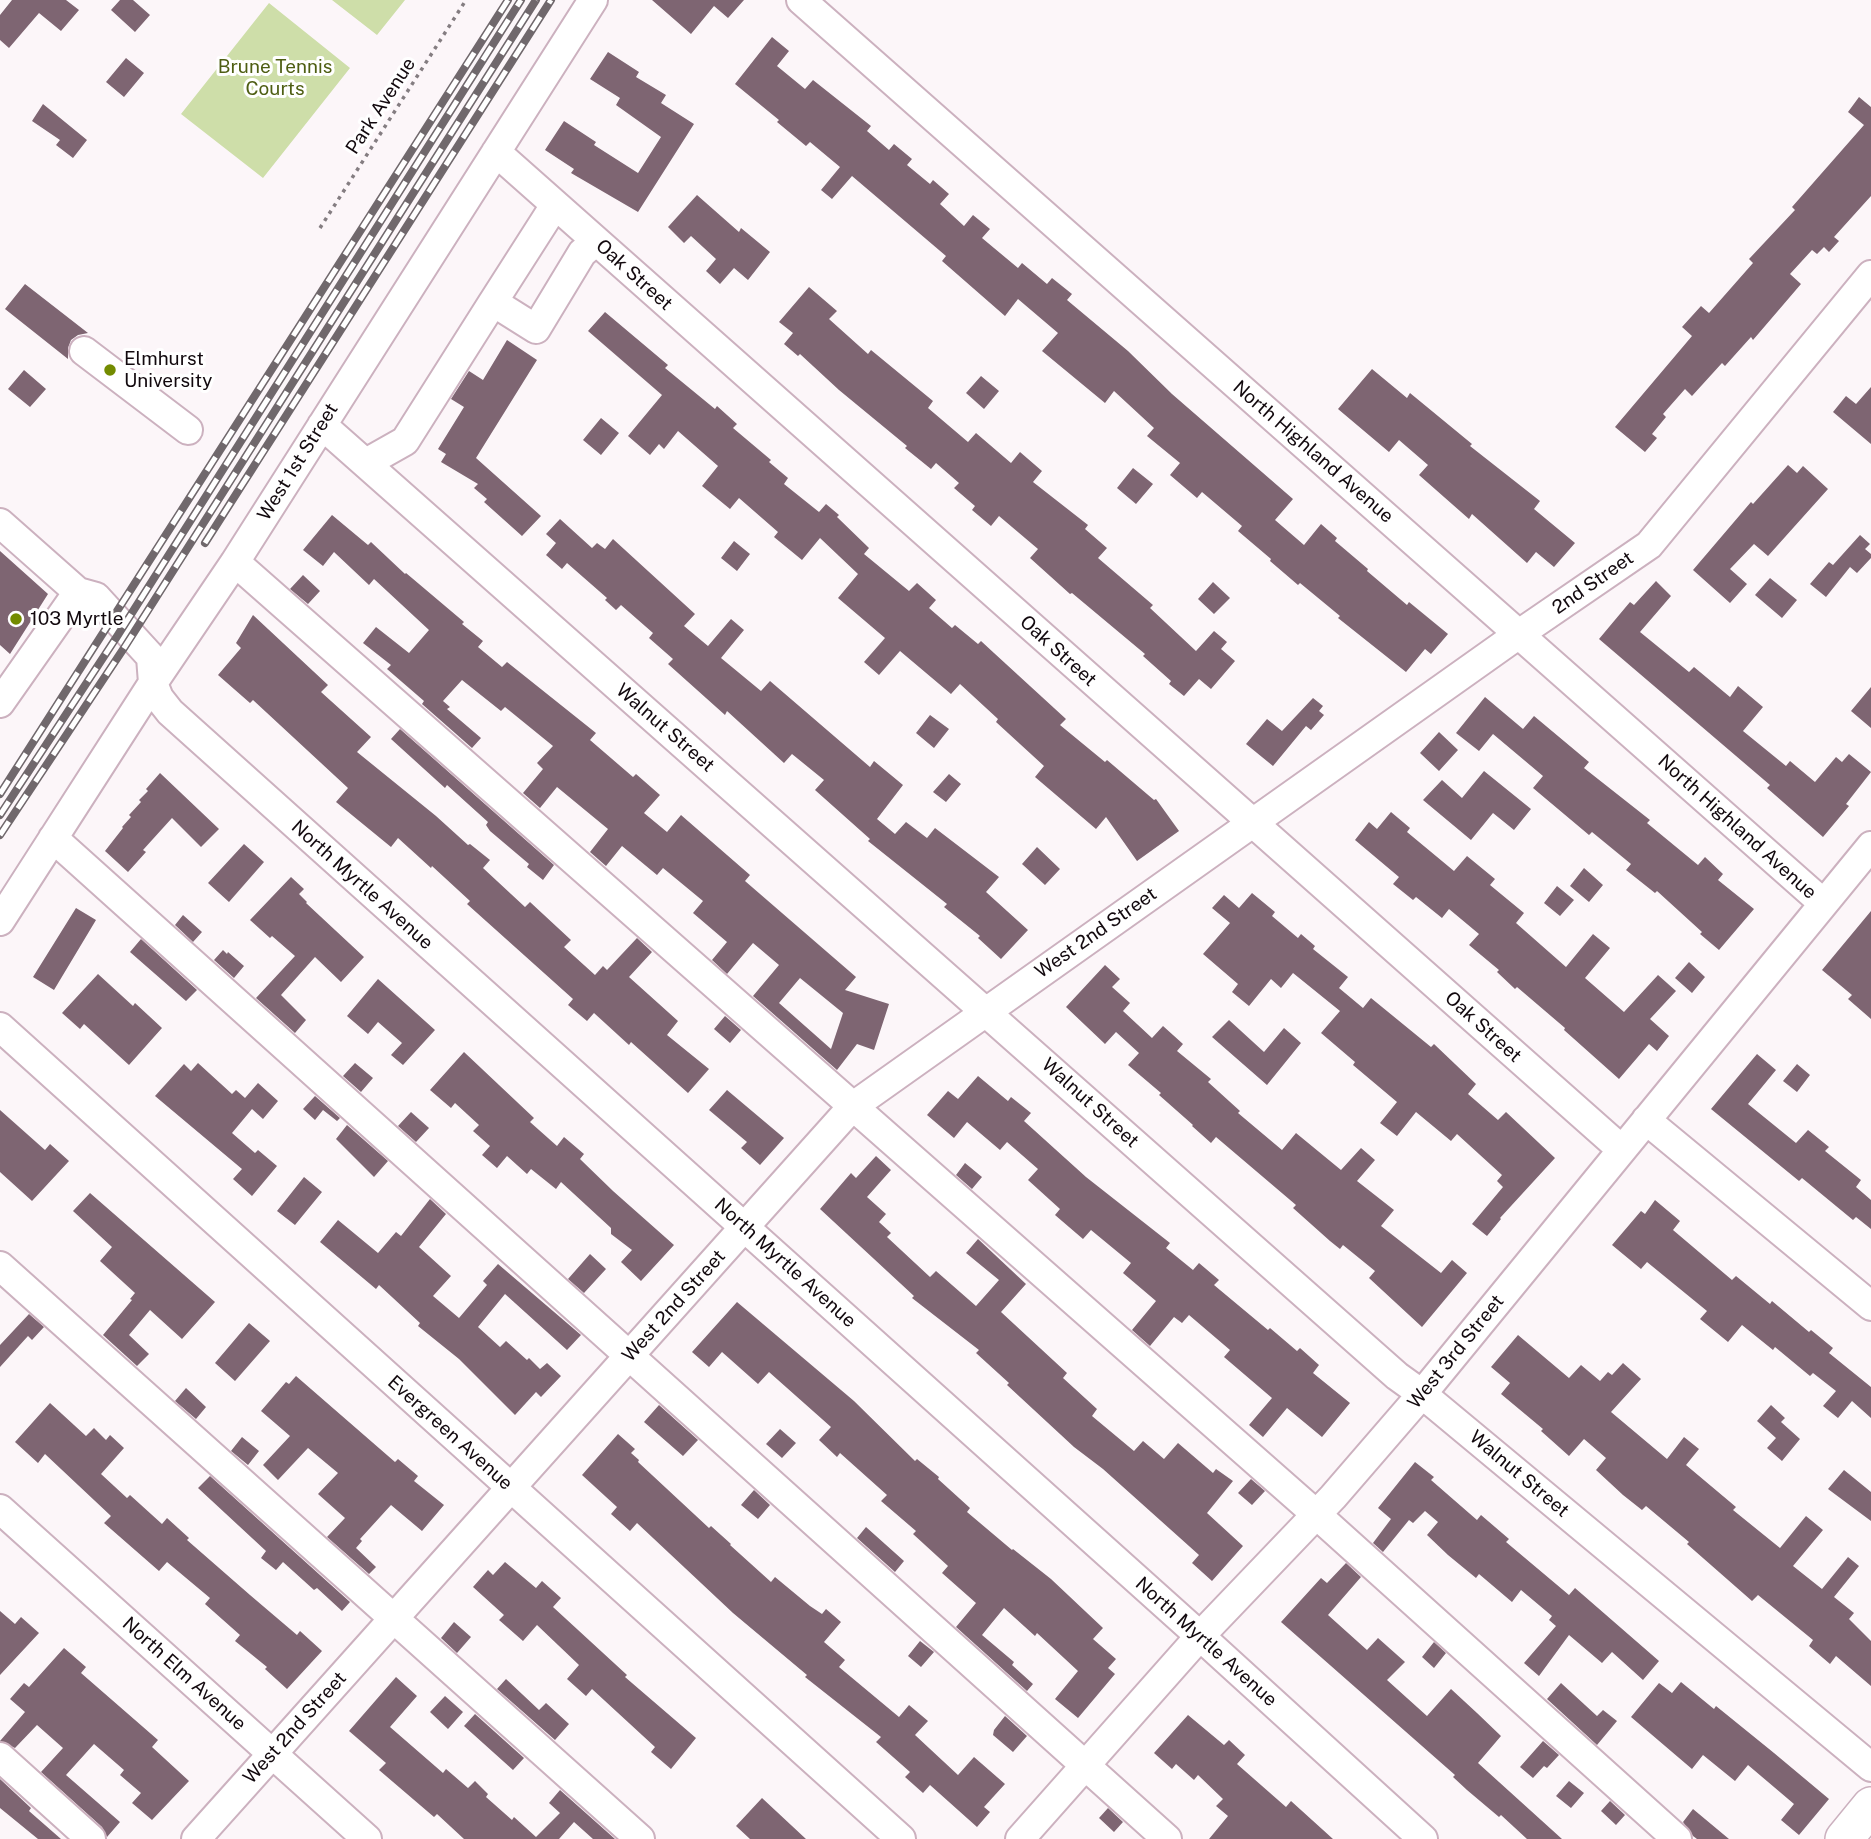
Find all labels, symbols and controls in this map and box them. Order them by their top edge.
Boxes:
street label: Park Avenue [341,54,421,158]
park label: Brune Tennis Courts [218,56,332,100]
street label: Oak Street [591,235,677,315]
place label: Elmhurst University [124,348,212,392]
marker: Elmhurst University [102,362,118,378]
street label: North Highland Avenue [1228,376,1398,528]
street label: West 1st Street [253,399,343,525]
street label: 2nd Street [1548,547,1638,619]
place label: 103 Myrtle [30,608,123,630]
marker: 103 Myrtle [8,611,24,627]
street label: Oak Street [1015,611,1101,691]
street label: Walnut Street [611,679,719,777]
street label: North Highland Avenue [1653,750,1821,904]
street label: North Myrtle Avenue [287,815,437,955]
street label: West 2nd Street [1031,883,1161,983]
street label: Oak Street [1440,987,1526,1067]
street label: Walnut Street [1037,1053,1143,1153]
street label: North Myrtle Avenue [710,1193,860,1333]
street label: West 2nd Street [618,1245,730,1367]
street label: West 3rd Street [1403,1290,1509,1414]
street label: Evergreen Avenue [383,1371,517,1495]
street label: Walnut Street [1465,1426,1573,1522]
street label: North Myrtle Avenue [1131,1572,1281,1712]
street label: North Elm Avenue [117,1612,251,1736]
street label: West 2nd Street [239,1667,351,1789]

